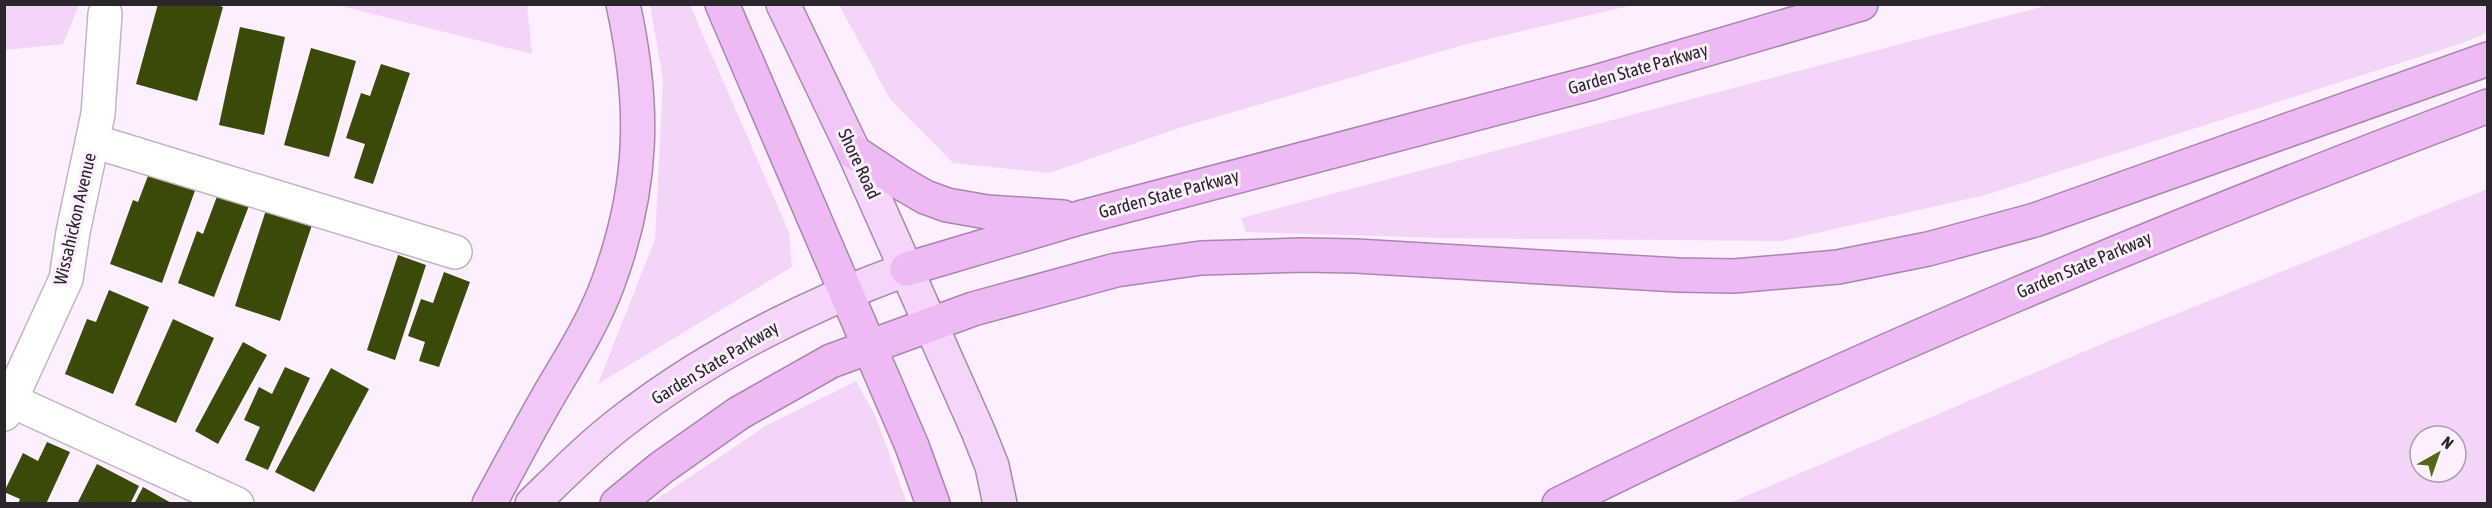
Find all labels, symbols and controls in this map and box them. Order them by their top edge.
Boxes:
street label: Garden State Parkway [1566,39,1710,98]
street label: Shore Road [834,125,885,202]
street label: Wissahickon Avenue [49,151,100,287]
street label: Garden State Parkway [1096,165,1241,222]
street label: Garden State Parkway [2013,227,2154,302]
street label: Garden State Parkway [647,316,782,409]
north arrow [2408,424,2468,484]
text: N [2438,433,2457,452]

